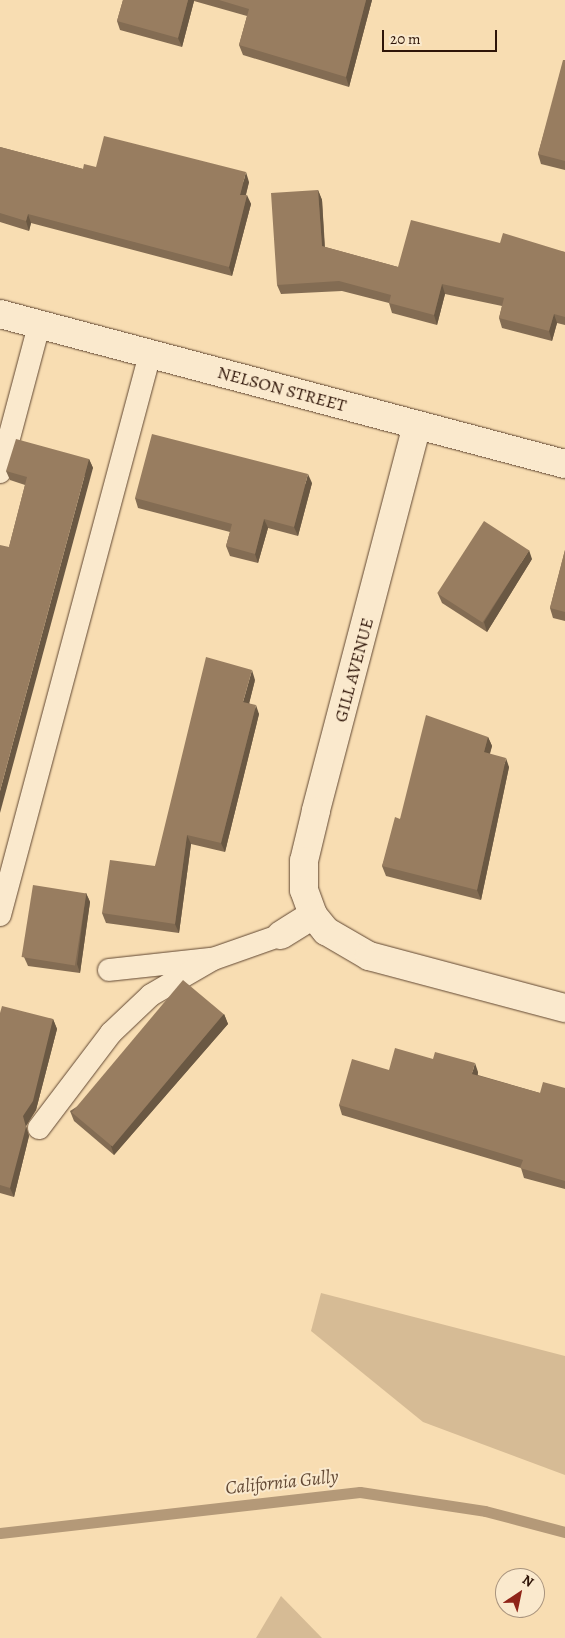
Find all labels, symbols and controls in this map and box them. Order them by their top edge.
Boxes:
scale bar [385,20,500,52]
text: 20 m [390,29,421,49]
street label: NELSON STREET [215,361,349,417]
street label: GILL AVENUE [330,615,378,725]
water label: California Gully [224,1466,340,1500]
north arrow [495,1568,545,1618]
text: N [519,1570,538,1592]

